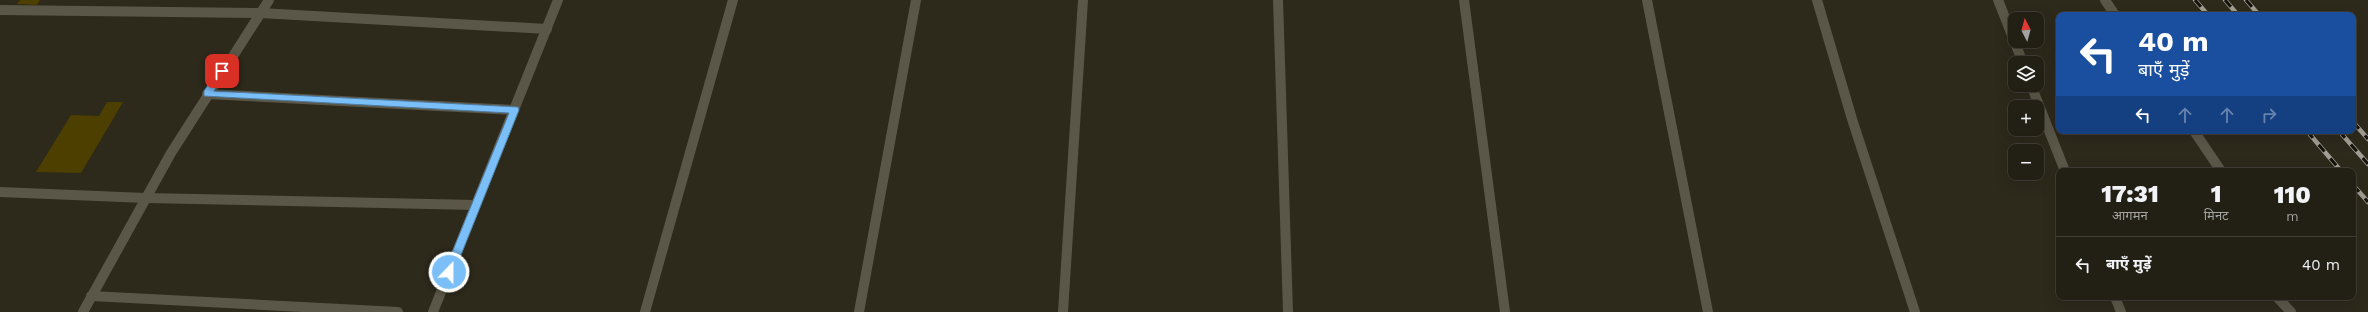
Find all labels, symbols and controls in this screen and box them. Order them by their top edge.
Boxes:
north arrow [2008,12,2044,48]
map controls [2008,12,2044,180]
text: 40 m [2138,25,2208,58]
icon: left [2072,28,2124,80]
pin [205,54,239,88]
button: layers [2008,56,2044,92]
text: बाएँ मुड़ें [2138,59,2189,80]
icon: arrive [211,60,233,82]
button: + [2008,100,2044,136]
icon: left [2132,104,2154,126]
icon: ahead [2174,104,2196,126]
icon: ahead [2216,104,2238,126]
icon: right [2258,104,2280,126]
button: − [2008,144,2044,180]
text: 17:31 [2101,180,2159,208]
text: 1 [2211,180,2222,208]
text: 110 [2274,181,2311,209]
text: आगमन [2112,208,2148,223]
text: मिनट [2204,208,2229,223]
text: m [2286,209,2299,224]
position arrow [428,251,470,293]
icon: left [2072,254,2094,276]
text: बाएँ मुड़ें [2106,255,2151,273]
text: 40 m [2302,256,2340,274]

